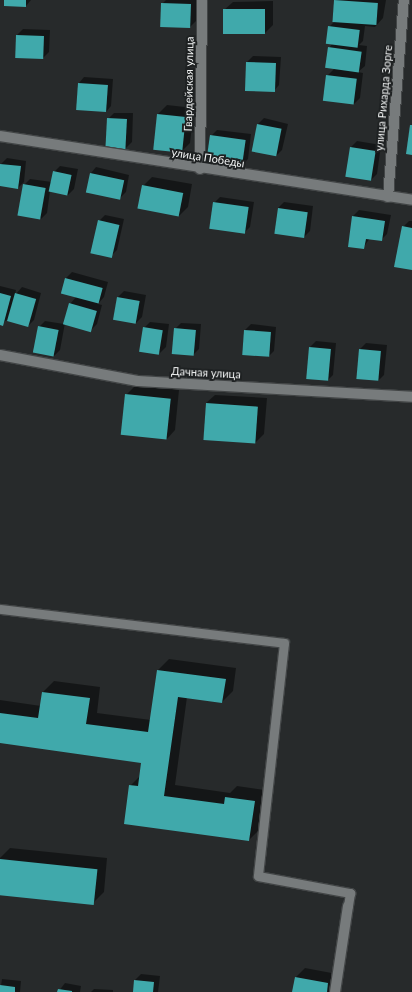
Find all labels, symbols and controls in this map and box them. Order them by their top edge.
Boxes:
street label: Гвардейская улица [182,36,196,132]
street label: улица Рихарда Зорге [373,44,395,152]
street label: улица Победы [170,146,246,170]
street label: Дачная улица [171,365,241,381]

